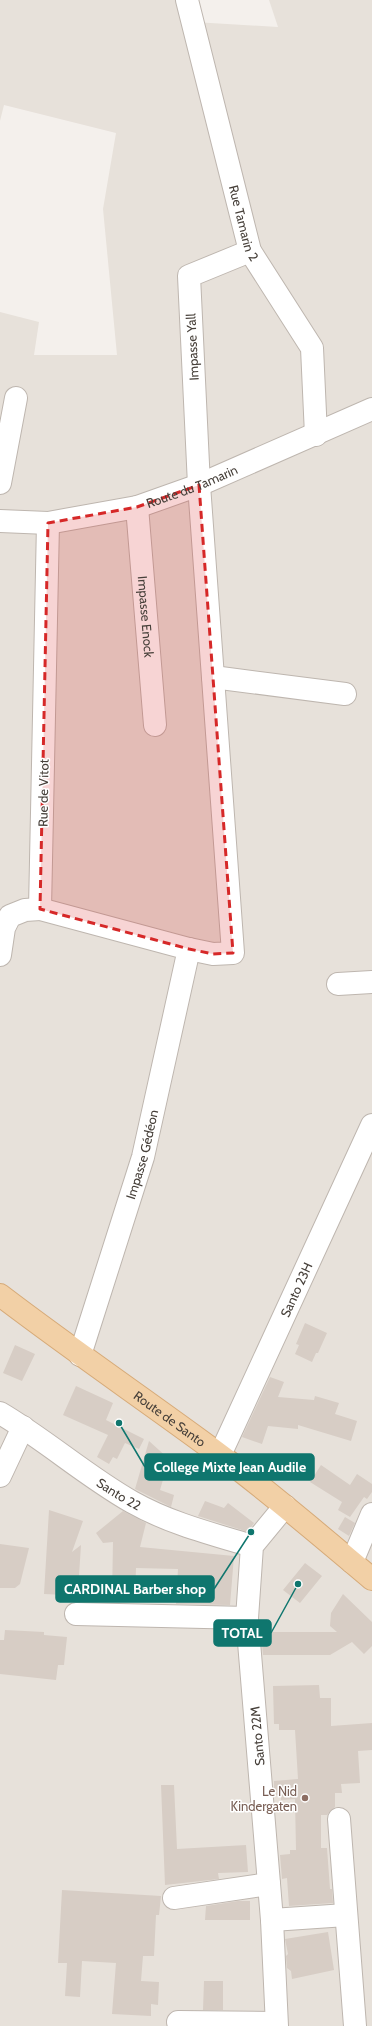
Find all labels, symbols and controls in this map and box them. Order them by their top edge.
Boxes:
street label: Rue Tamarin 2 [226,183,262,264]
street label: Impasse Yall [182,313,202,381]
street label: Route du Tamarin [144,461,240,511]
street label: Impasse Enock [135,575,157,658]
street label: Rue de Vitot [34,758,52,827]
street label: Impasse Gédéon [122,1108,161,1201]
street label: Santo 23H [277,1260,316,1320]
street label: Route de Santo [131,1387,209,1450]
callout: College Mixte Jean Audile [145,1454,314,1480]
text: College Mixte Jean Audile [154,1458,306,1476]
street label: Santo 22 [94,1474,144,1514]
callout: CARDINAL Barber shop [56,1576,214,1602]
text: CARDINAL Barber shop [64,1580,206,1598]
callout: TOTAL [214,1620,271,1646]
text: TOTAL [222,1624,262,1642]
street label: Santo 22M [246,1706,268,1766]
place label: Le Nid Kindergaten [231,1783,297,1814]
marker: Le Nid Kindergaten [300,1793,310,1803]

